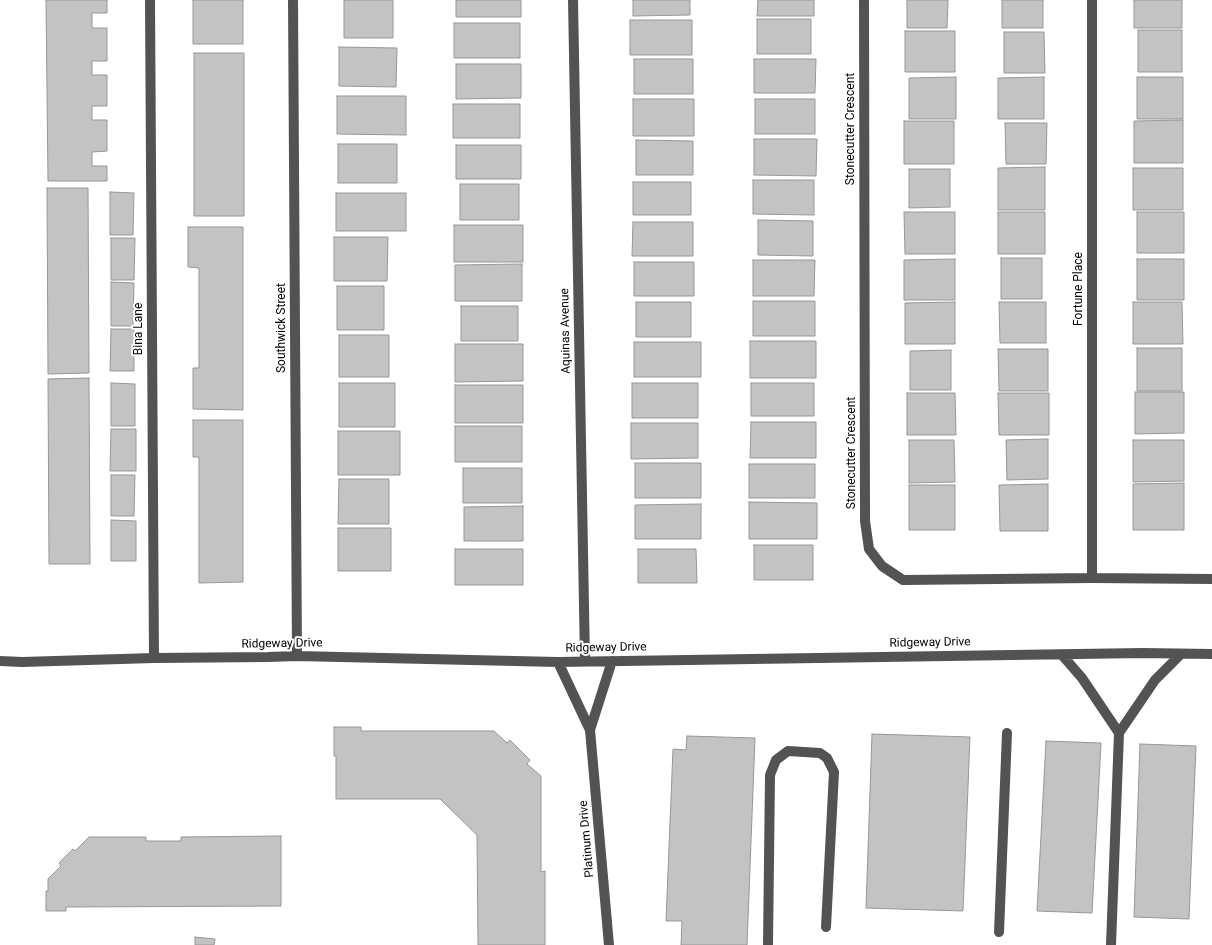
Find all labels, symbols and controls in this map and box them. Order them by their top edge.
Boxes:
street label: Stonecutter Crescent [844,73,858,185]
street label: Fortune Place [1072,252,1086,326]
street label: Southwick Street [275,283,289,373]
street label: Aquinas Avenue [558,288,574,374]
street label: Bina Lane [132,303,146,355]
street label: Stonecutter Crescent [845,397,859,509]
street label: Ridgeway Drive [889,635,971,651]
street label: Ridgeway Drive [241,636,323,652]
street label: Ridgeway Drive [565,640,647,656]
street label: Platinum Drive [576,800,598,878]

